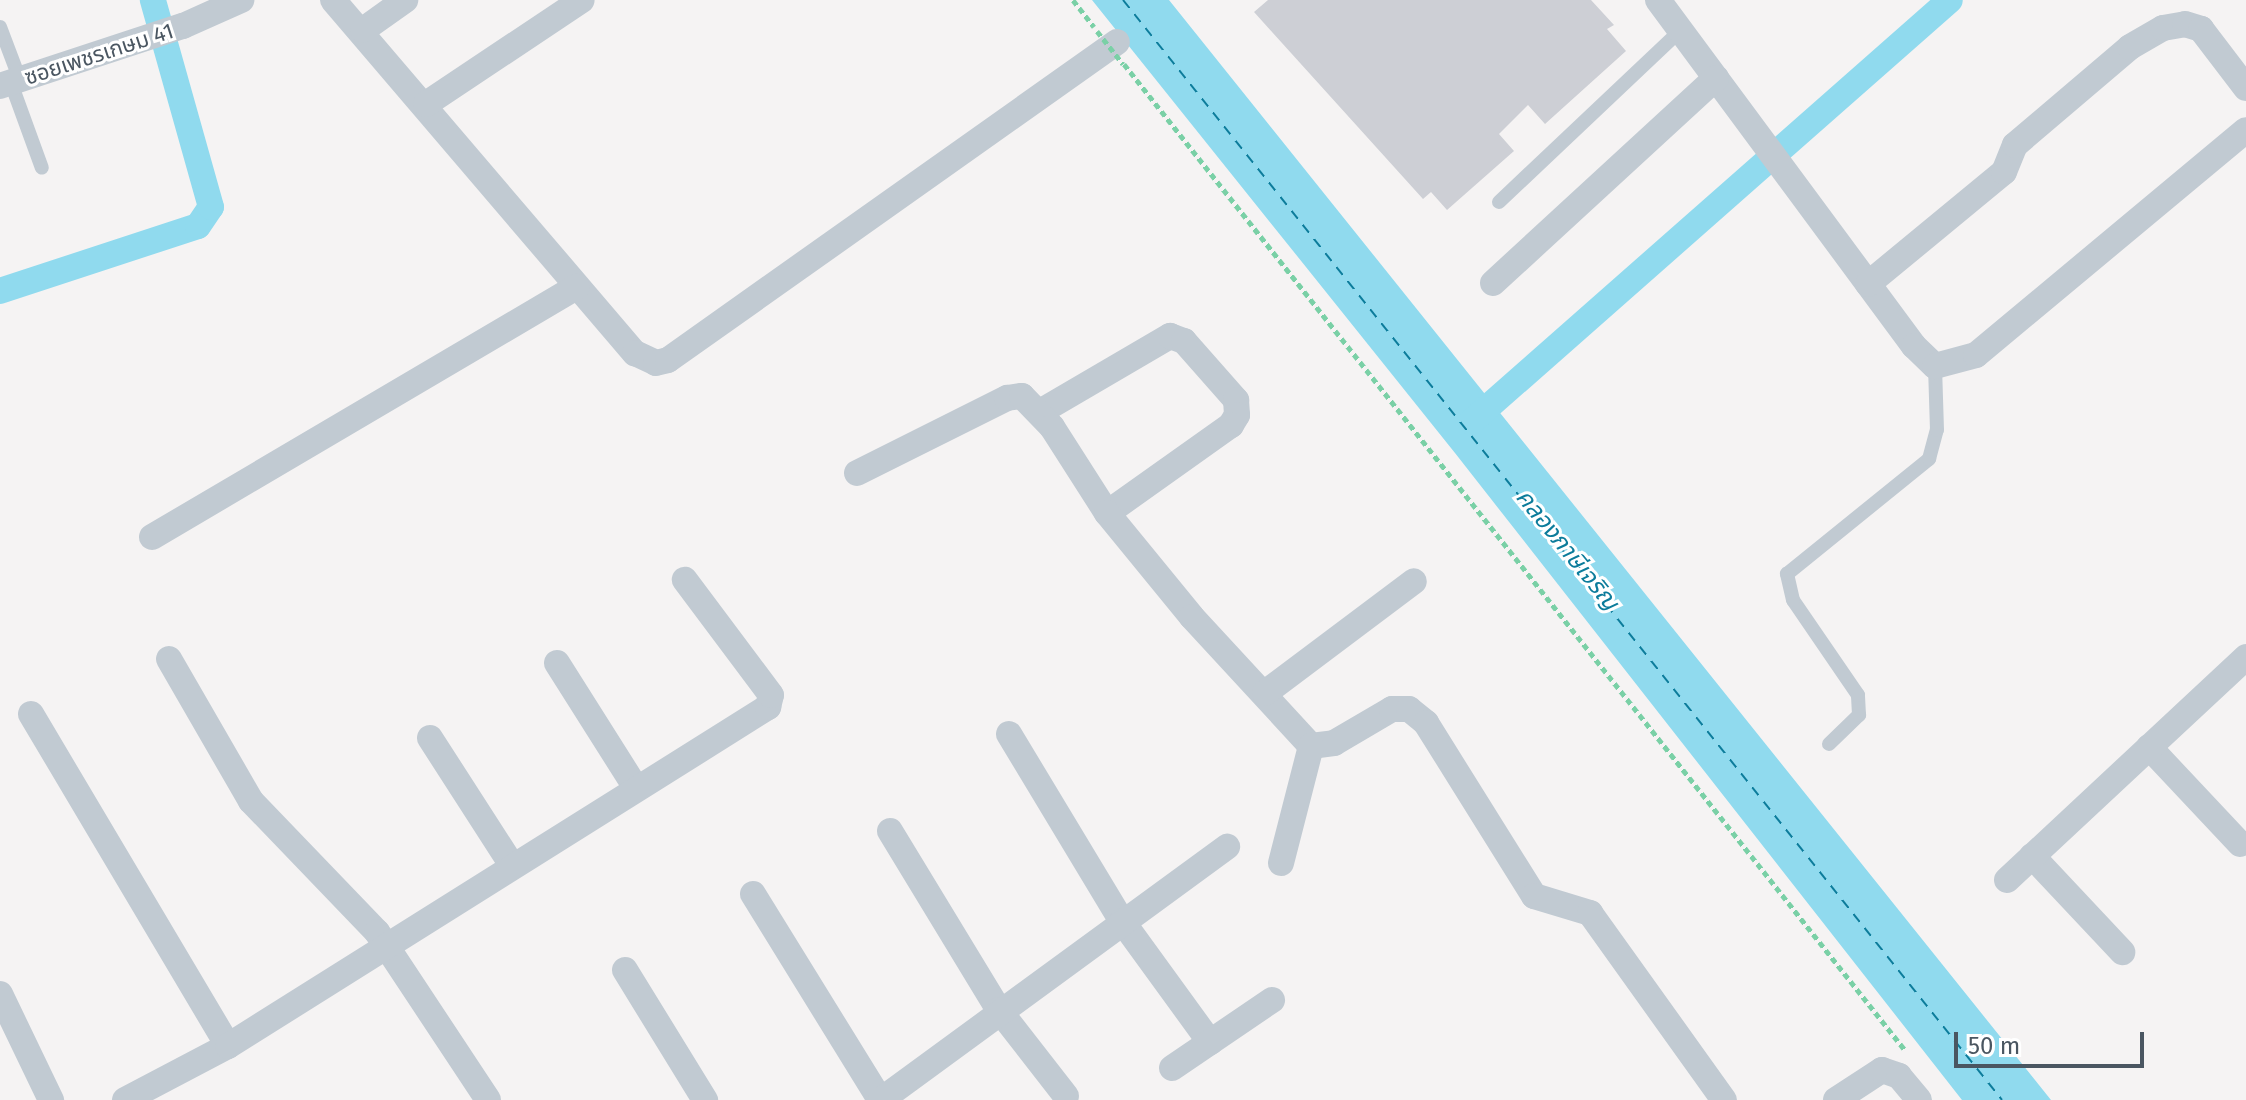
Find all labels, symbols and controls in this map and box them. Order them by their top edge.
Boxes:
street label: ซอยเพชรเกษม 41 [21,17,177,91]
water label: คลองภาษีเจริญ [1509,484,1625,616]
scale bar [1958,1016,2148,1066]
text: 50 m [1968,1032,2020,1060]

